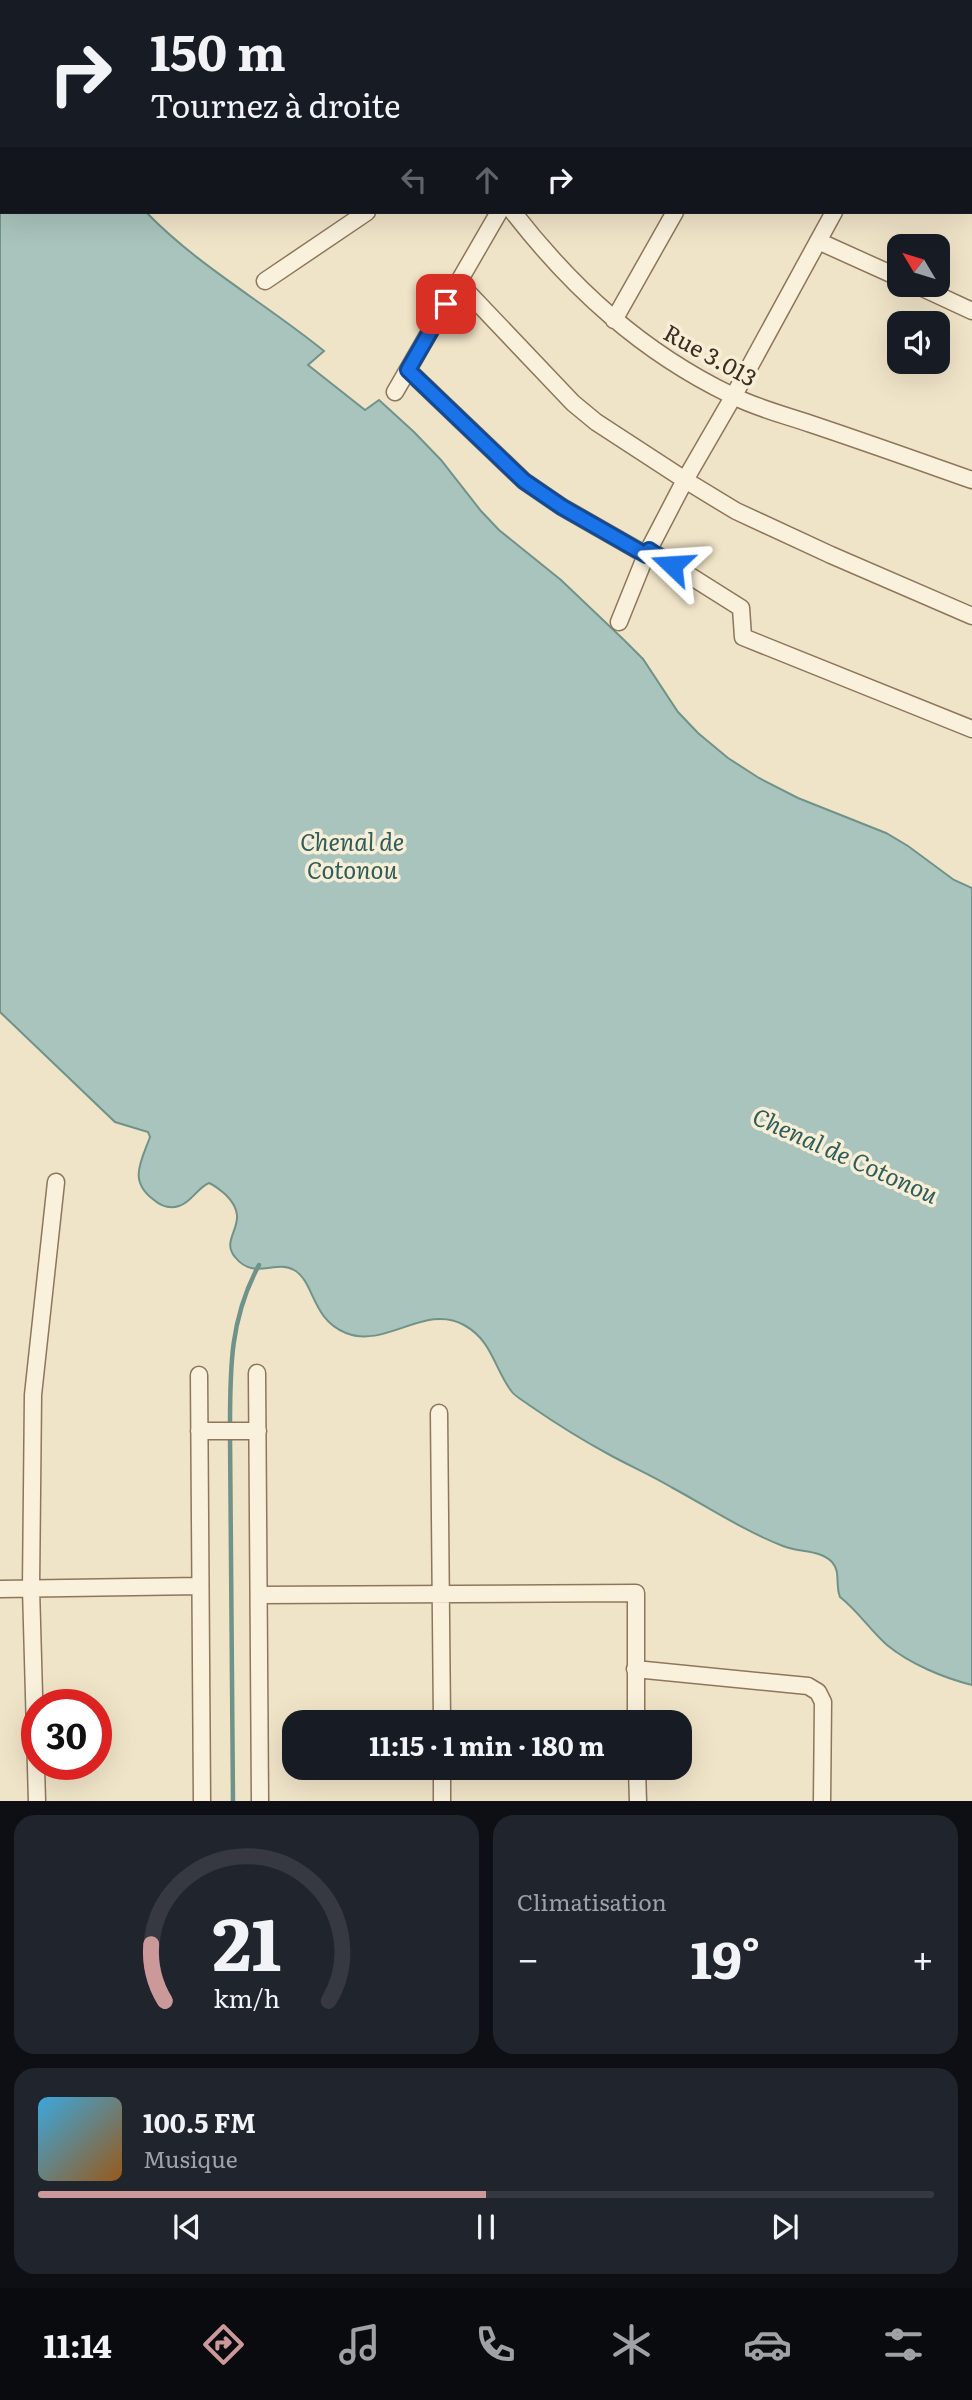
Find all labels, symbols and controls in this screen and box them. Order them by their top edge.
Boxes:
text: 150 m [150,13,286,86]
icon: right [35,28,126,119]
text: Tournez à droite [150,80,401,128]
icon: left [395,161,433,199]
icon: ahead [468,161,506,199]
icon: right [541,161,579,199]
north arrow [887,234,950,298]
map controls [887,234,950,374]
pin [416,274,476,334]
icon: arrive [427,285,465,323]
button: sound [887,311,950,374]
street label: Rue 3.013 [658,314,764,394]
position arrow [635,528,709,602]
water label: Chenal de Cotonou [300,823,404,886]
water label: Chenal de Cotonou [748,1097,945,1211]
speed limit sign: 30 [21,1689,112,1780]
text: 11:15 · 1 min · 180 m [369,1725,605,1764]
text: Climatisation [517,1884,667,1918]
text: 21 [212,1885,281,1993]
text: 19° [691,1918,760,1995]
text: − [517,1928,539,1985]
text: + [912,1928,934,1985]
text: km/h [213,1978,280,2015]
text: 100.5 FM [143,2102,256,2141]
text: Musique [143,2141,238,2175]
icon: previous [168,2208,206,2246]
icon: pause [467,2208,505,2246]
icon: next [766,2208,804,2246]
text: 11:14 [44,2320,112,2368]
icon: directions [199,2320,248,2369]
icon: music [335,2320,384,2369]
icon: phone [471,2320,520,2369]
icon: climate [607,2320,656,2369]
icon: car [743,2320,792,2369]
icon: filters [879,2320,928,2369]

